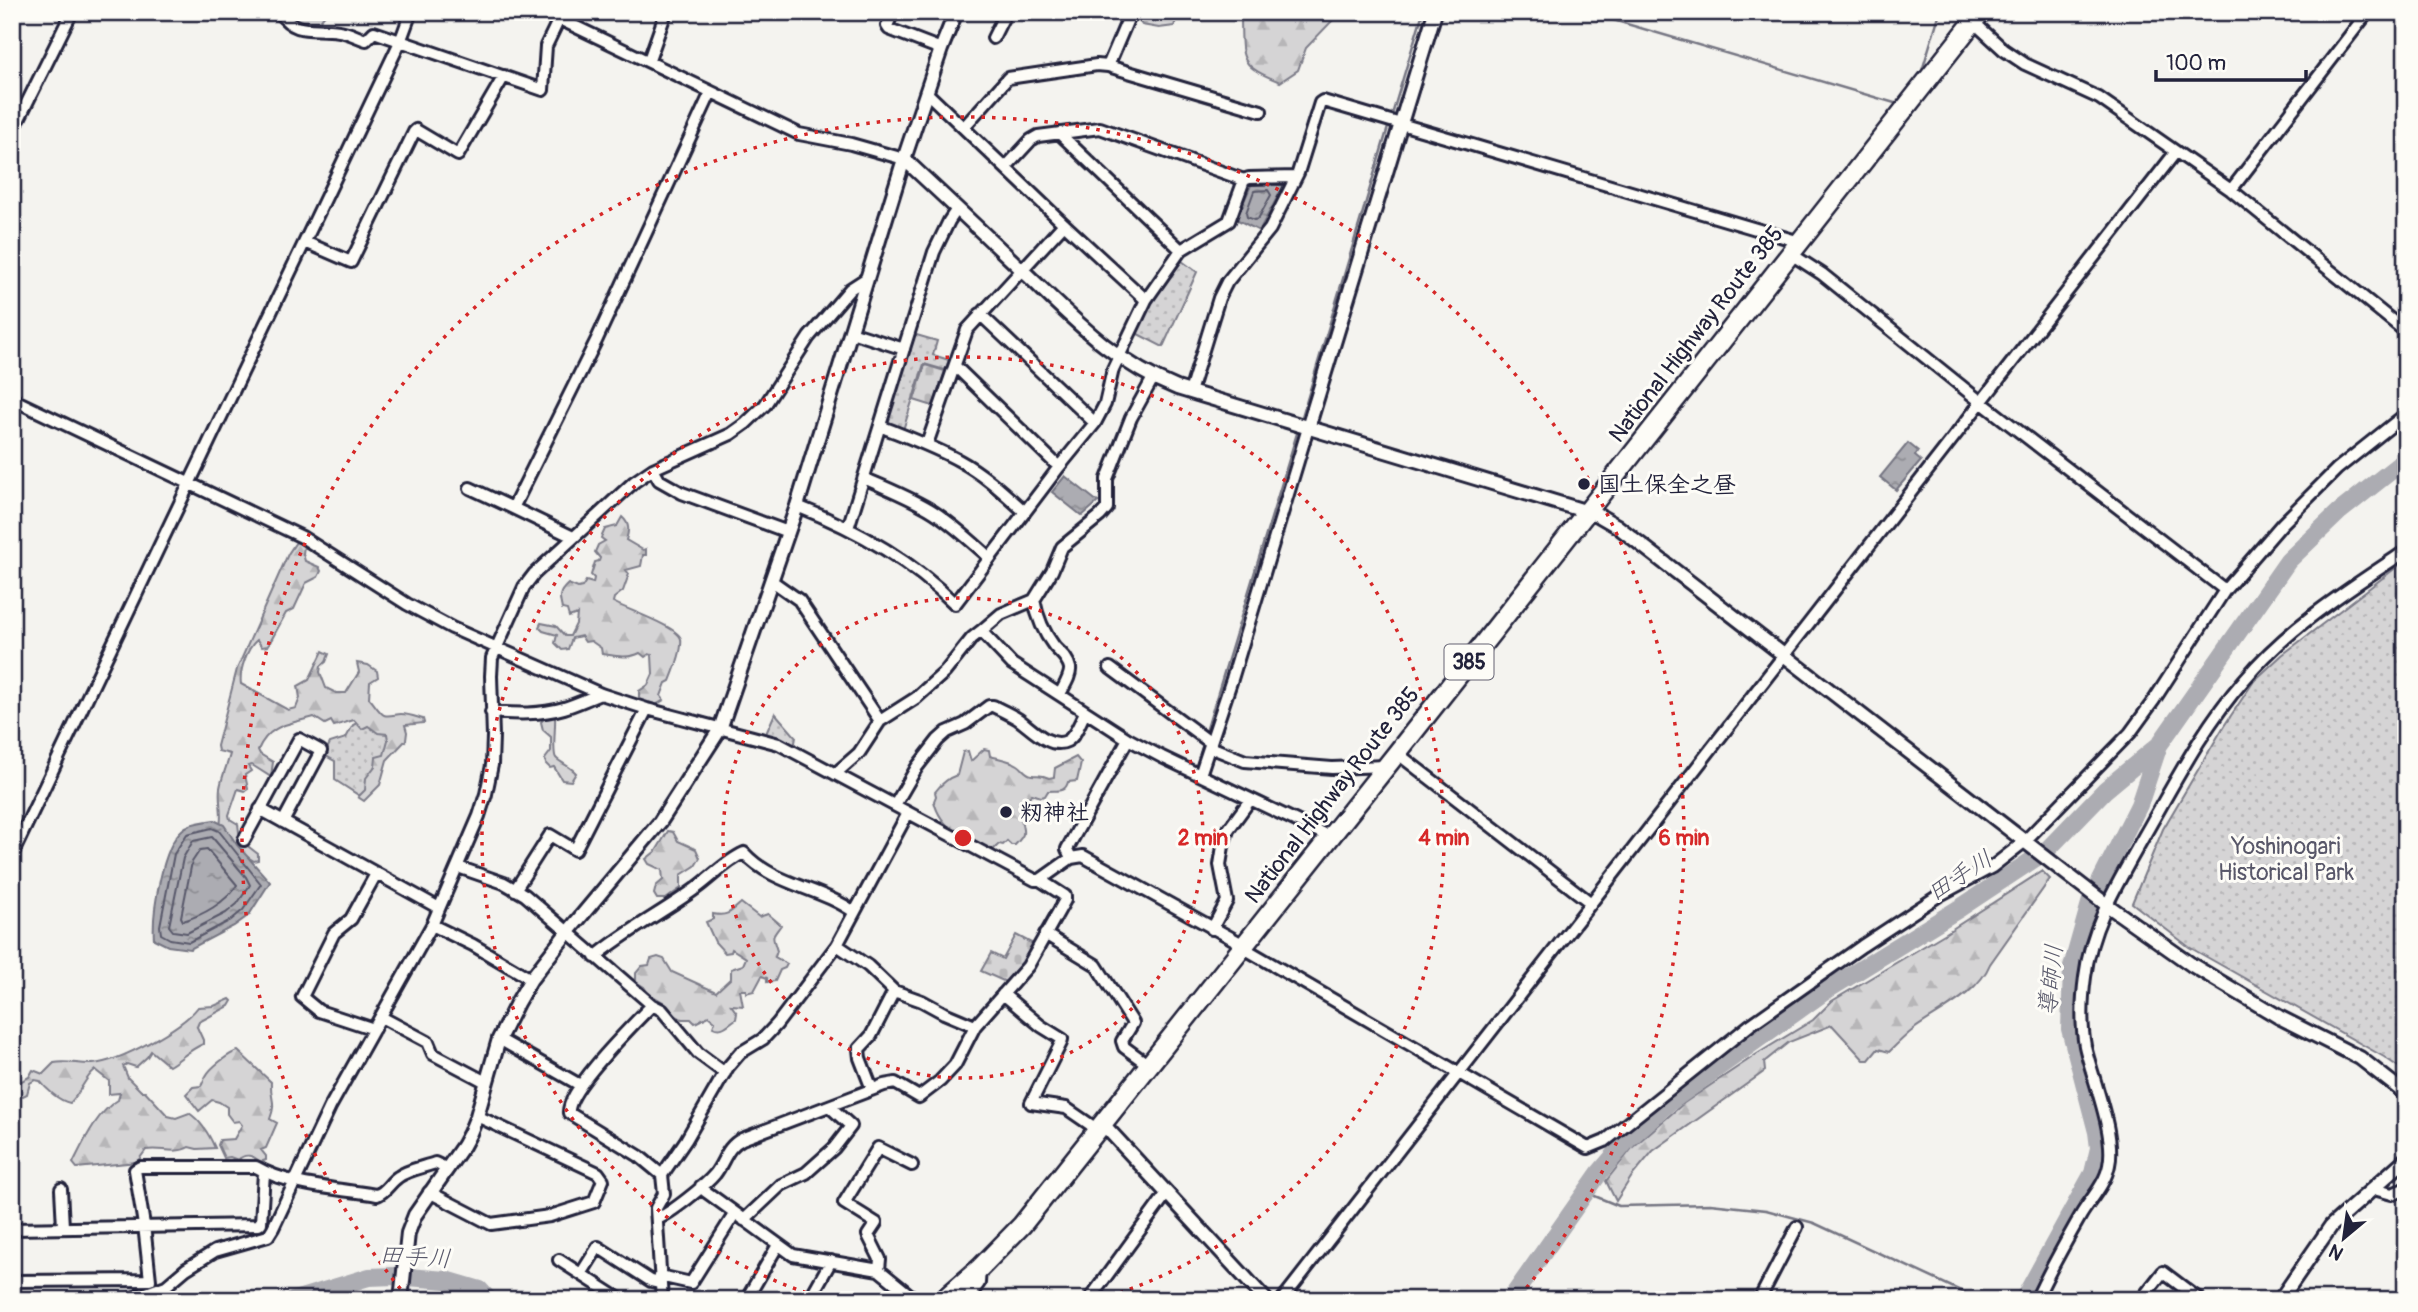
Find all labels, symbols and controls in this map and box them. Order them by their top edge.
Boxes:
scale bar [2156,38,2306,82]
text: 100 m [2166,50,2226,77]
street label: National Highway Route 385 [1602,220,1790,448]
place label: 国土保全之昼 [1598,470,1736,499]
marker: 国土保全之昼 [1576,476,1592,492]
road number: 385 [1444,644,1494,680]
street label: National Highway Route 385 [1238,681,1426,909]
place label: 籾神社 [1020,798,1089,827]
marker: 籾神社 [998,804,1014,820]
text: 2 min [1178,825,1228,852]
text: 4 min [1419,825,1470,852]
text: 6 min [1659,825,1710,852]
centre of rings [951,826,975,850]
park label: Yoshinogari Historical Park [2218,832,2354,887]
water label: 田手川 [1922,844,1998,908]
water label: 導師川 [2033,943,2069,1017]
north arrow [2310,1204,2380,1274]
text: N [2325,1238,2348,1266]
water label: 田手川 [378,1240,452,1274]

